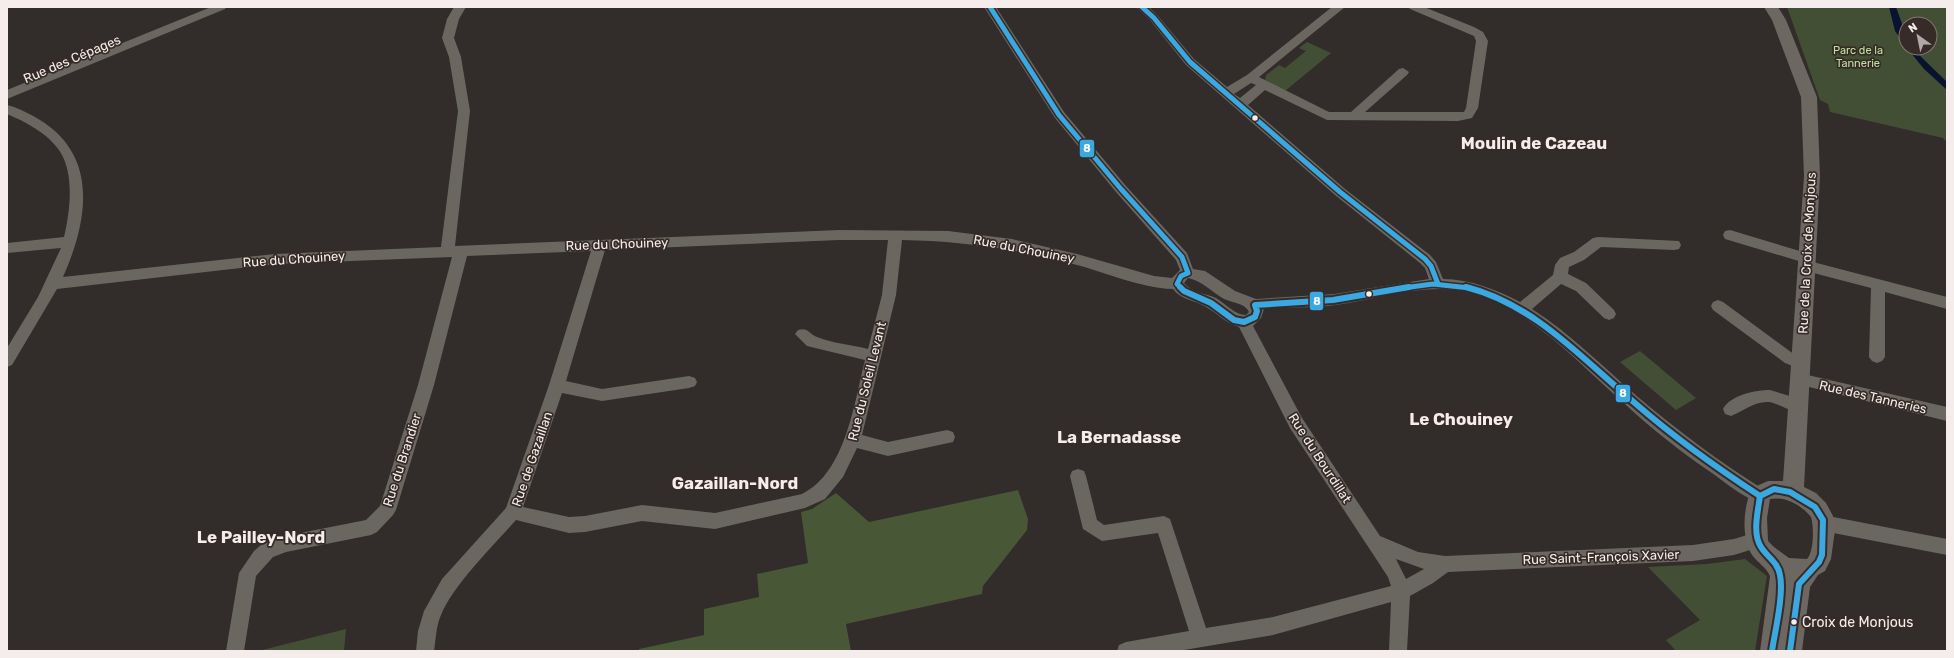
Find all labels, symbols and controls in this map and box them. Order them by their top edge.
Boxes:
north arrow [1898,16,1938,56]
text: N [1906,20,1920,36]
street label: Rue des Cépages [21,32,124,87]
park label: Parc de la Tannerie [1833,44,1883,70]
unlabelled marker [1250,113,1260,123]
district label: Moulin de Cazeau [1461,133,1607,153]
line badge: 8 [1079,139,1095,158]
text: 8 [1083,142,1091,155]
street label: Rue de la Croix de Monjous [1795,171,1819,334]
street label: Rue du Chouiney [972,232,1076,266]
street label: Rue du Chouiney [565,235,669,253]
street label: Rue du Chouiney [242,248,346,270]
unlabelled marker [1364,289,1374,299]
line badge: 8 [1309,291,1324,311]
text: 8 [1313,295,1321,308]
street label: Rue du Soleil Levant [845,320,889,442]
street label: Rue des Tanneries [1818,377,1929,417]
line badge: 8 [1615,384,1631,403]
text: 8 [1619,387,1627,400]
district label: Le Chouiney [1409,409,1513,429]
street label: Rue de Gazaillan [509,410,555,508]
street label: Rue du Bourdillat [1285,410,1355,506]
street label: Rue du Brandier [380,411,424,509]
district label: La Bernadasse [1057,427,1181,447]
district label: Gazaillan-Nord [672,473,798,493]
district label: Le Pailley-Nord [197,527,325,547]
street label: Rue Saint-François Xavier [1522,547,1680,567]
place label: Croix de Monjous [1802,614,1913,631]
marker: Croix de Monjous [1789,617,1799,627]

